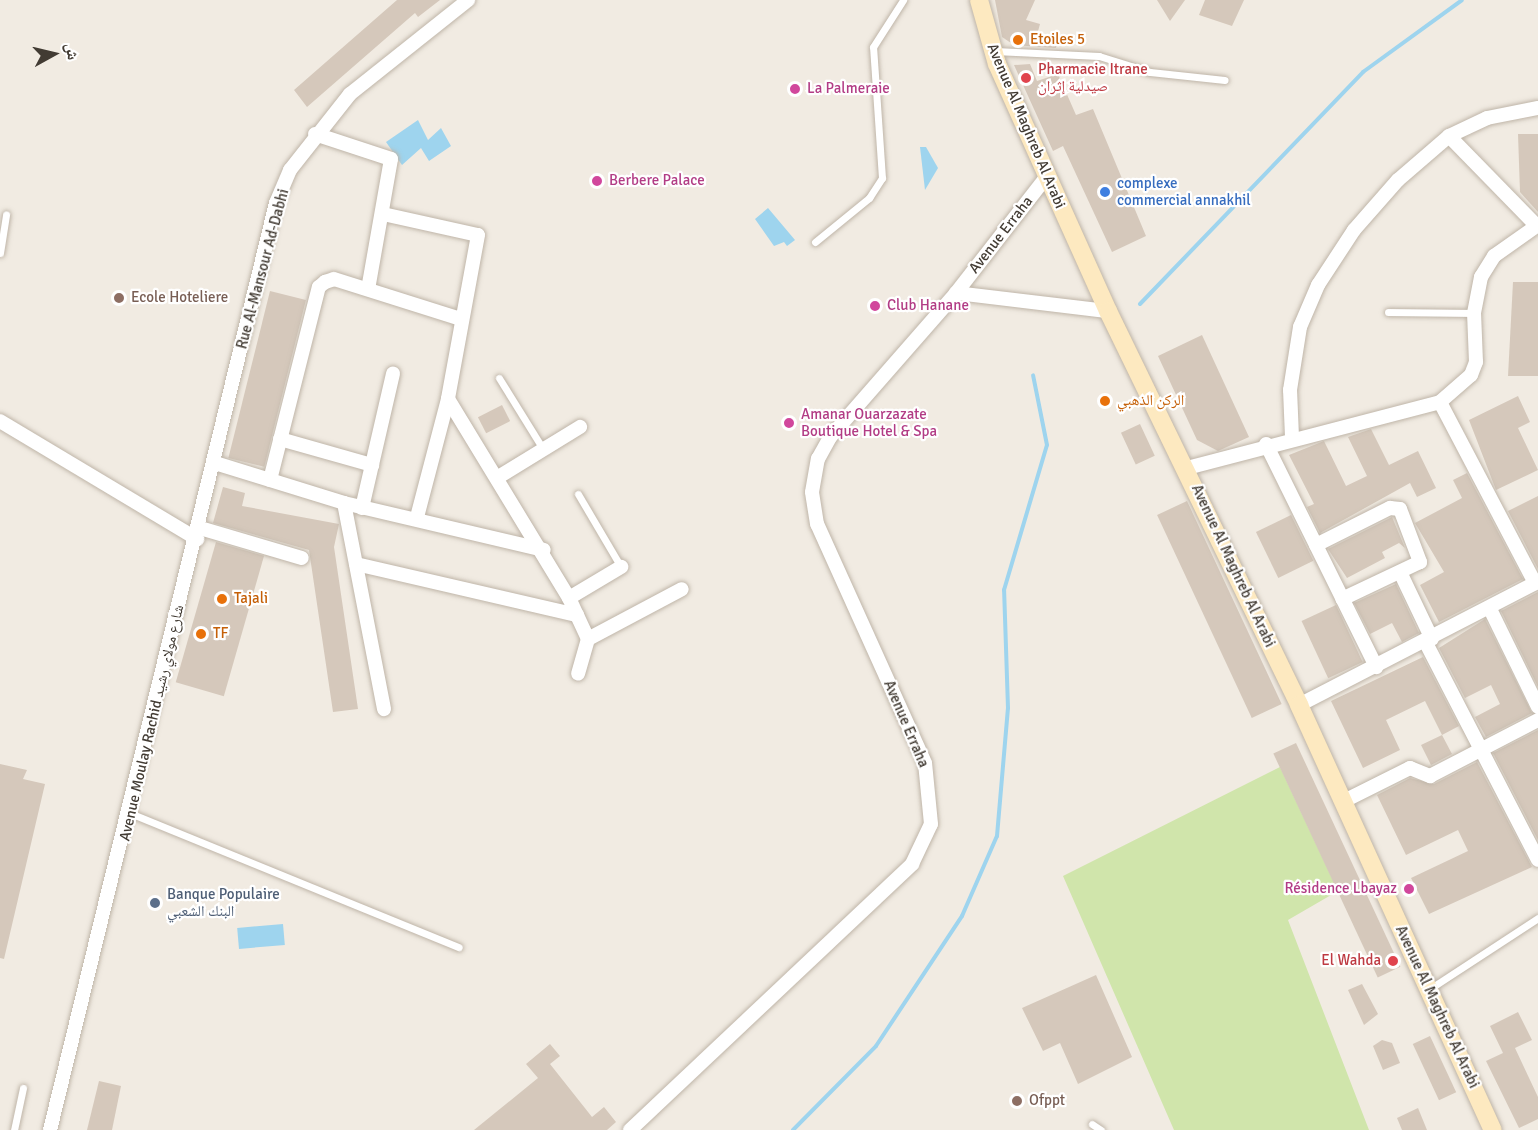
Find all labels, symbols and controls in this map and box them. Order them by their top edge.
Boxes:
north arrow [24,24,84,84]
place label: Etoiles 5 [1030,31,1085,49]
marker: Etoiles 5 [1011,33,1025,47]
street label: Avenue Al Maghreb Al Arabi [983,41,1069,211]
text: ش [61,42,83,61]
place label: Pharmacie Itrane صيدلية إثران [1038,60,1148,95]
marker: Pharmacie Itrane صيدلية إثران [1019,71,1033,85]
place label: La Palmeraie [807,80,890,98]
marker: La Palmeraie [788,82,802,96]
place label: Berbere Palace [609,172,705,190]
marker: Berbere Palace [590,174,604,188]
place label: complexe commercial annakhil [1117,174,1251,209]
marker: complexe commercial annakhil [1098,185,1112,199]
street label: Rue Al-Mansour Ad-Dabhi [233,187,293,351]
street label: Avenue Erraha [965,193,1037,277]
place label: Ecole Hoteliere [131,289,228,307]
marker: Ecole Hoteliere [112,291,126,305]
place label: Club Hanane [887,297,969,315]
marker: Club Hanane [868,299,882,313]
place label: الركن الذهبي [1117,392,1184,410]
marker: الركن الذهبي [1098,394,1112,408]
place label: Amanar Ouarzazate Boutique Hotel & Spa [801,405,937,440]
marker: Amanar Ouarzazate Boutique Hotel & Spa [782,416,796,430]
street label: Avenue Al Maghreb Al Arabi [1187,482,1279,650]
place label: Tajali [234,590,268,608]
marker: Tajali [215,592,229,606]
street label: Avenue Moulay Rachid شارع مولاي رشيد [116,603,188,843]
place label: TF [213,625,228,643]
marker: TF [194,627,208,641]
street label: Avenue Erraha [880,678,932,770]
place label: Résidence Lbayaz [1284,880,1397,898]
marker: Résidence Lbayaz [1402,882,1416,896]
place label: Banque Populaire البنك الشعبي [167,885,280,920]
marker: Banque Populaire البنك الشعبي [148,896,162,910]
street label: Avenue Al Maghreb Al Arabi [1391,923,1483,1091]
place label: El Wahda [1321,952,1381,970]
marker: El Wahda [1386,954,1400,968]
place label: Ofppt [1029,1092,1065,1110]
marker: Ofppt [1010,1094,1024,1108]

